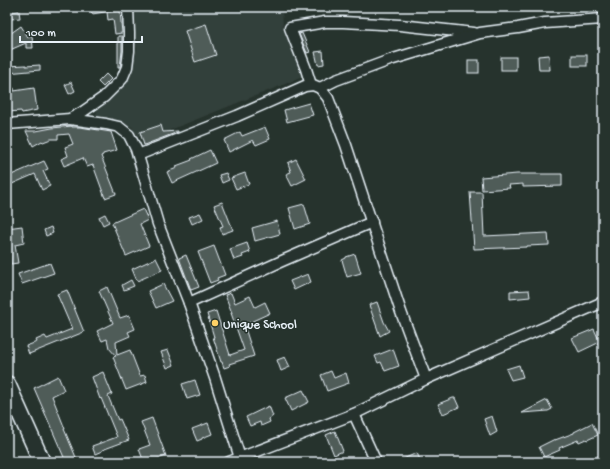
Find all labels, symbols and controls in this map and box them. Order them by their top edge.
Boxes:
scale bar [20,18,142,44]
text: 100 m [25,27,56,41]
marker: Unique School [210,318,220,328]
place label: Unique School [223,318,297,333]

